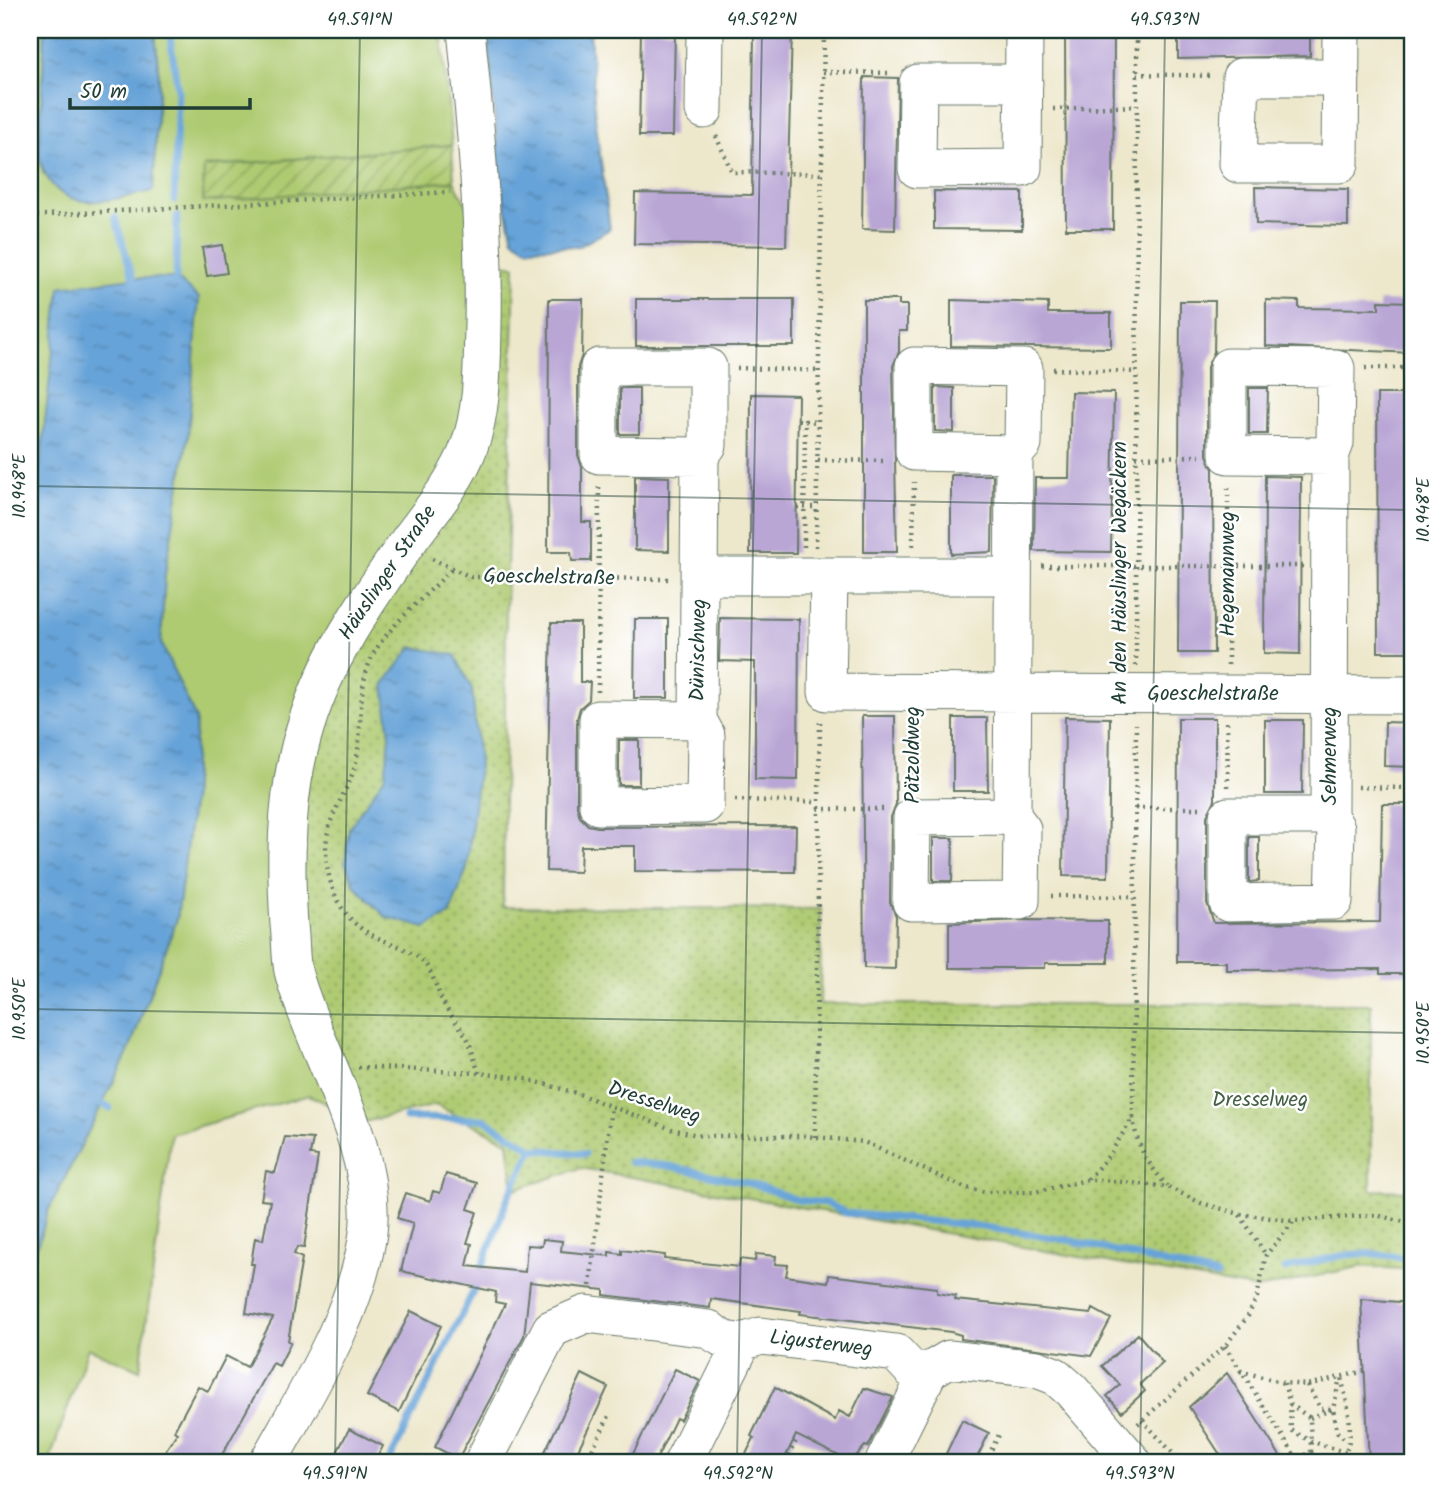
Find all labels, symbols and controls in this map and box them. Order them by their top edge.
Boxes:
text: 49.591°N [327,6,393,35]
text: 49.592°N [727,6,797,35]
text: 49.593°N [1130,6,1200,35]
scale bar [70,66,250,110]
text: 50 m [80,76,127,109]
street label: An den Häuslinger Wegäckern [1104,441,1137,705]
text: 10.948°E [6,453,35,519]
text: 10.948°E [1410,477,1439,543]
street label: Häuslinger Straße [330,498,446,647]
street label: Hegemannweg [1212,511,1245,637]
street label: Goeschelstraße [483,560,616,596]
street label: Dünischweg [682,598,716,702]
street label: Goeschelstraße [1147,678,1279,711]
street label: Pätzoldweg [897,706,930,804]
street label: Sehmerweg [1314,707,1347,805]
text: 10.950°E [6,977,35,1041]
text: 10.950°E [1410,1001,1439,1065]
street label: Dresselweg [603,1072,705,1134]
park label: Dresselweg [1212,1084,1308,1117]
street label: Ligusterweg [768,1321,874,1367]
text: 49.591°N [302,1460,368,1489]
text: 49.592°N [703,1460,773,1489]
text: 49.593°N [1105,1460,1175,1489]

